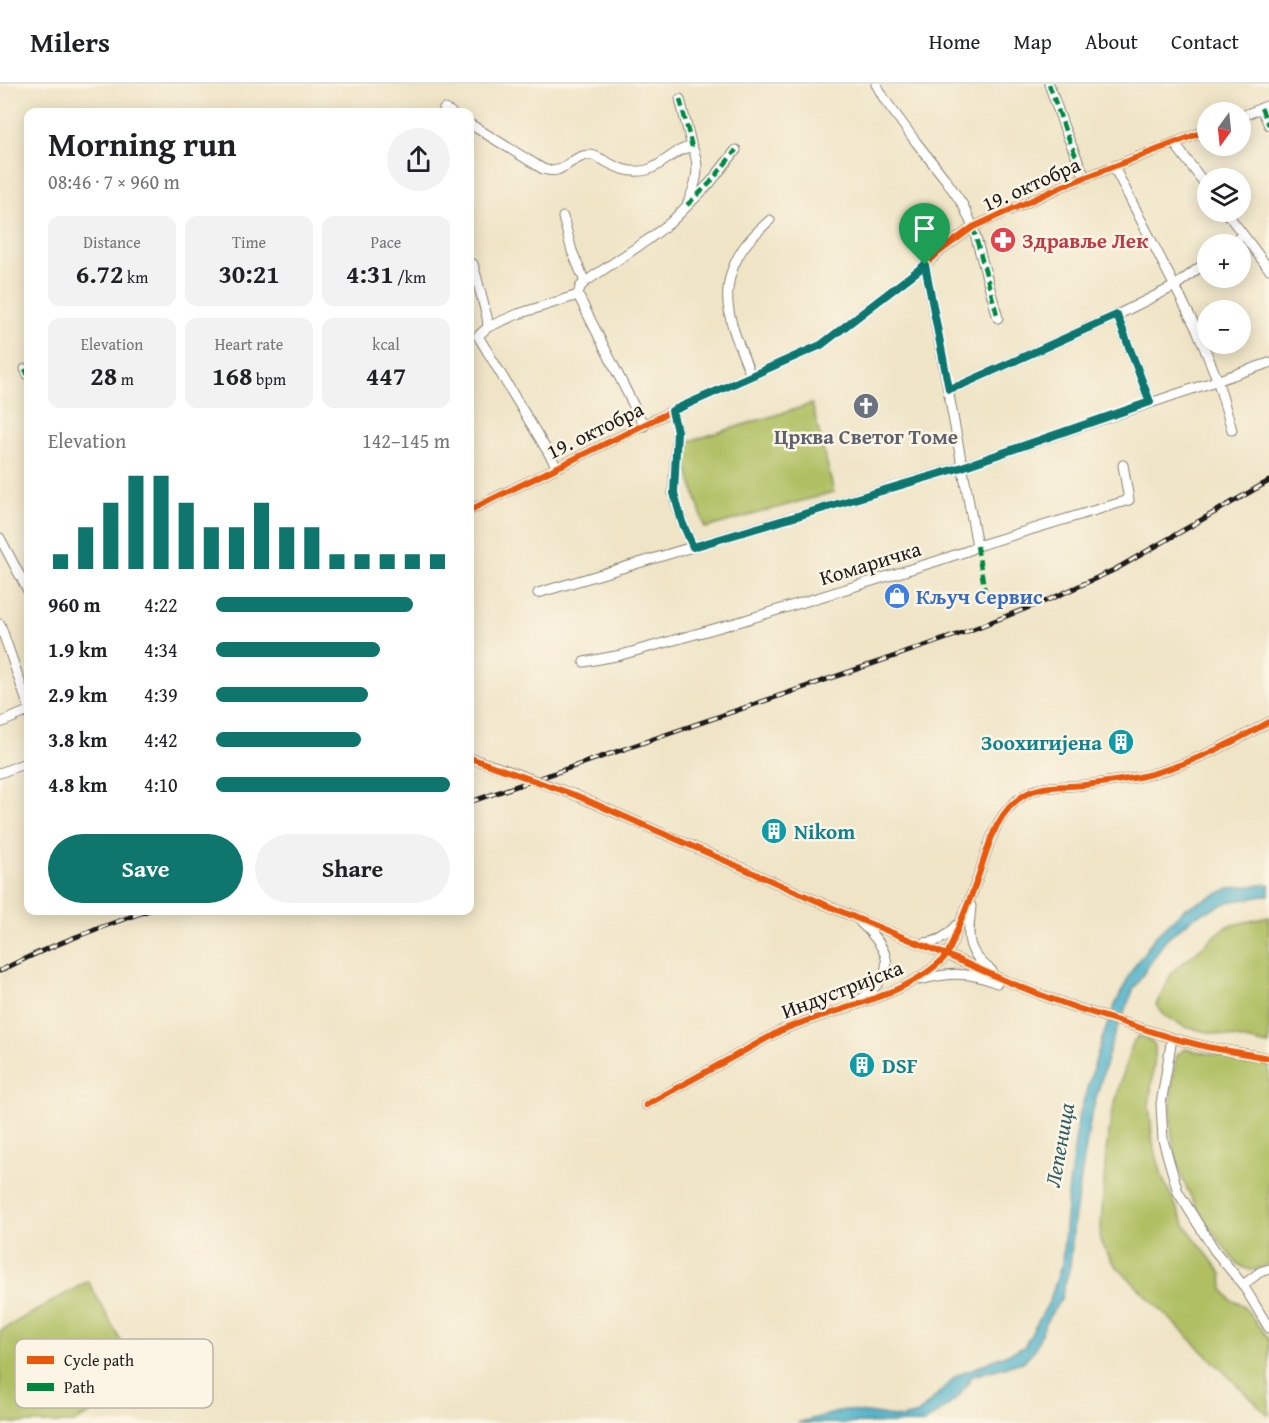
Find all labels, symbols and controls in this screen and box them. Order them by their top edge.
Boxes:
text: Milers [30,21,110,62]
text: Home [929,26,980,57]
text: Map [1013,26,1052,57]
text: About [1085,26,1138,57]
text: Contact [1171,26,1239,57]
north arrow [1197,102,1251,156]
map controls [1197,102,1251,354]
text: Morning run [48,120,237,168]
button: share [387,128,450,191]
street label: 19. октобра [977,149,1085,219]
text: 08:46 · 7 × 960 m [48,167,180,196]
button: layers [1197,168,1251,222]
pin [899,203,950,265]
icon: arrive [908,212,941,245]
pharmacy icon: Здравље Лек [988,225,1018,255]
place label: Здравље Лек [1022,225,1149,256]
text: Distance [83,230,141,254]
text: Time [232,230,266,254]
text: Pace [371,230,401,254]
button: + [1197,234,1251,288]
text: 6.72 [76,254,124,293]
text: 30:21 [218,254,280,293]
text: 4:31 [346,254,394,293]
text: km [124,265,148,289]
text: /km [394,265,426,289]
button: − [1197,300,1251,354]
text: Elevation [81,332,143,356]
text: Heart rate [215,332,283,356]
text: kcal [372,332,400,356]
text: 28 [90,356,117,395]
text: 168 [212,356,252,395]
text: 447 [366,356,406,395]
text: m [117,367,134,391]
text: bpm [252,367,286,391]
church icon: Црква Светог Томе [851,391,881,421]
street label: 19. октобра [541,393,649,467]
place label: Црква Светог Томе [774,421,958,452]
text: Elevation [48,426,126,455]
text: 142–145 m [362,426,450,455]
street label: Комаричка [815,533,925,593]
shop icon: Кључ Сервис [882,581,912,611]
place label: Кључ Сервис [916,581,1043,612]
text: 960 m [48,590,101,619]
text: 4:22 [144,590,178,619]
text: 1.9 km [48,635,107,664]
text: 4:34 [144,635,178,664]
text: 2.9 km [48,680,107,709]
text: 4:39 [144,680,178,709]
text: 3.8 km [48,725,107,754]
text: 4:42 [144,725,178,754]
place label: Зоохигијена [981,727,1102,758]
building icon: Зоохигијена [1106,727,1136,757]
text: 4.8 km [48,770,107,799]
text: 4:10 [144,770,178,799]
building icon: Nikom [759,816,789,846]
place label: Nikom [794,816,855,847]
button: Save [48,834,243,903]
button: Share [255,834,450,903]
street label: Индустријска [777,952,907,1026]
building icon: DSF [847,1050,877,1080]
place label: DSF [882,1050,918,1081]
water label: Лепеница [1036,1100,1082,1190]
legend [15,1339,213,1408]
text: Cycle path [64,1348,134,1372]
text: Path [64,1375,95,1399]

